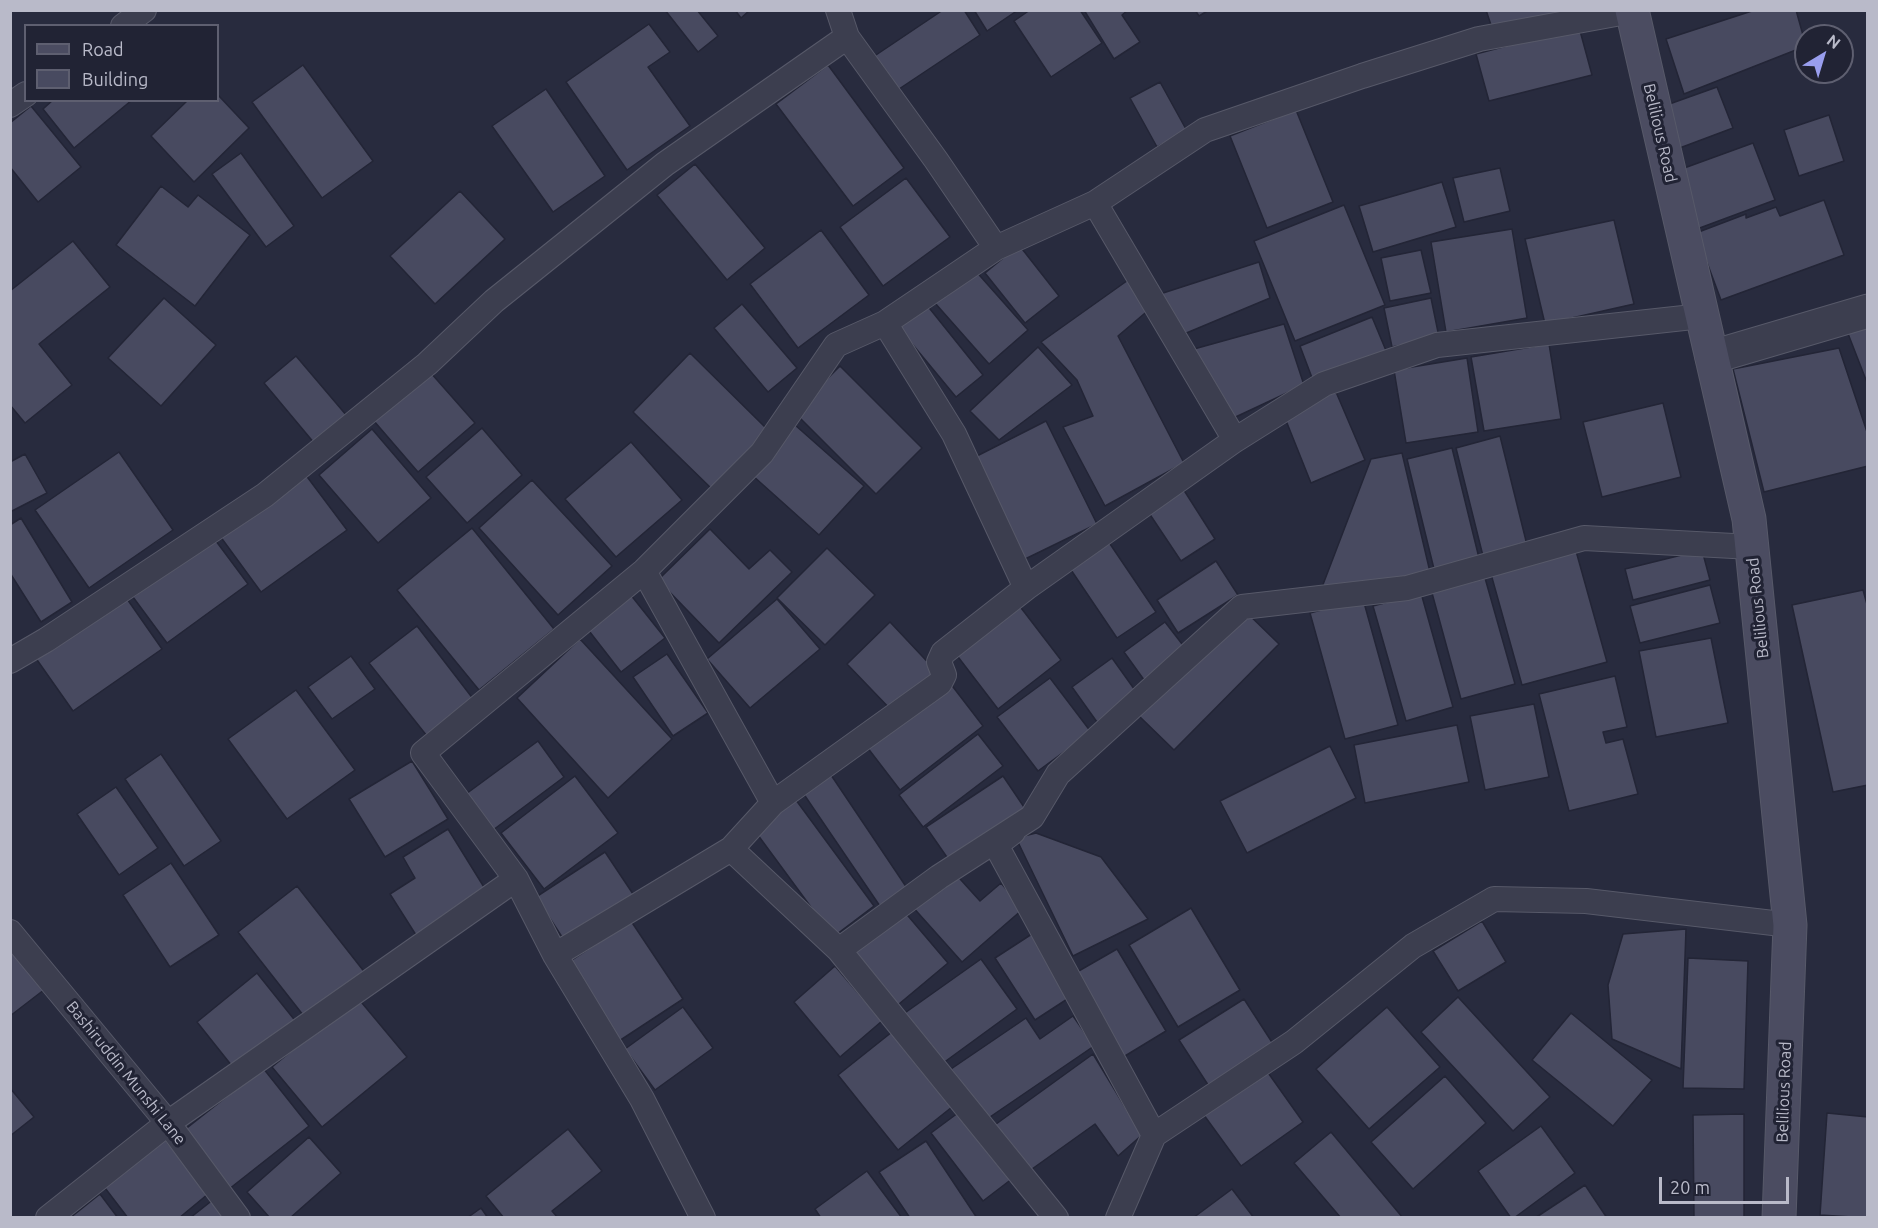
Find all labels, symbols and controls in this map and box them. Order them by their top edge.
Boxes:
legend [24,24,219,102]
north arrow [1794,24,1854,84]
text: N [1824,31,1844,52]
text: Road [82,39,124,59]
text: Building [82,69,148,89]
street label: Belilious Road [1639,82,1681,184]
street label: Belilious Road [1743,557,1773,659]
street label: Bashiruddin Munshi Lane [62,997,190,1149]
street label: Belilious Road [1773,1041,1795,1143]
scale bar [1662,1165,1792,1203]
text: 20 m [1670,1177,1710,1197]

